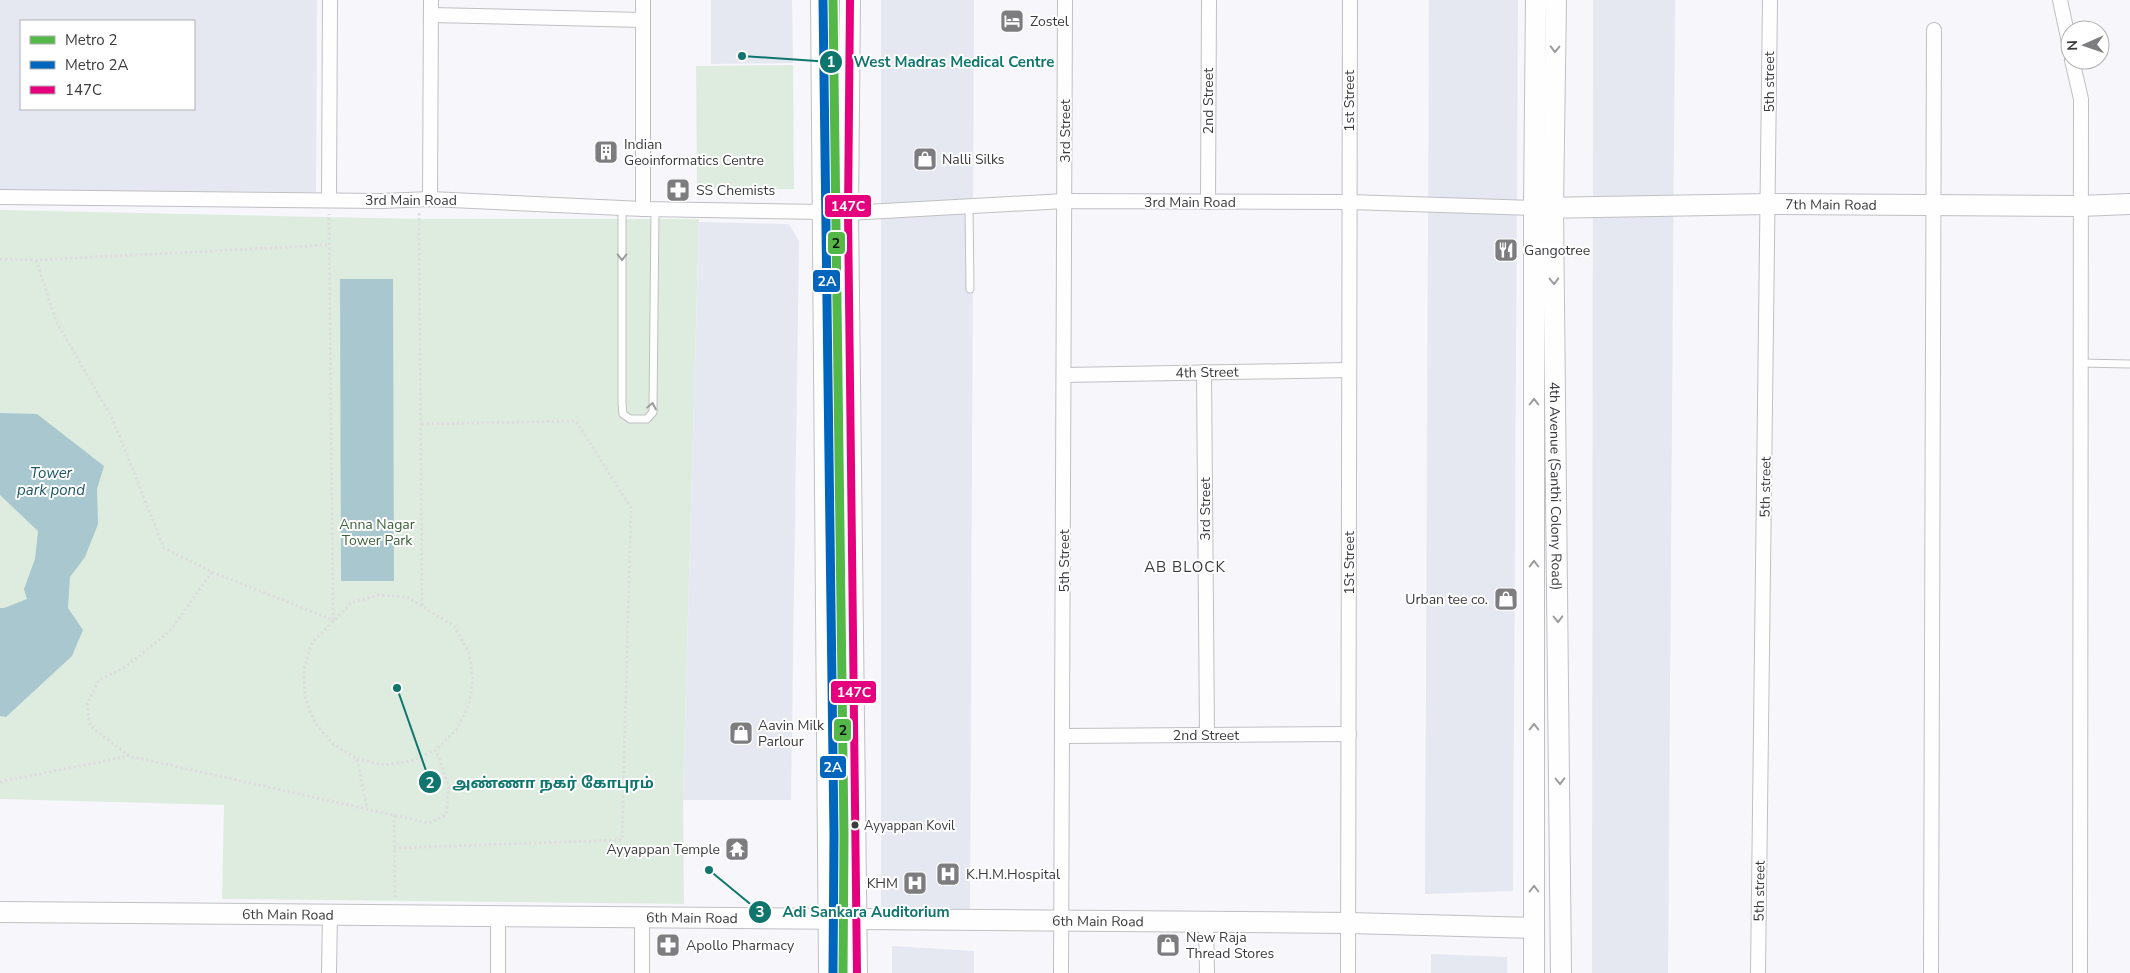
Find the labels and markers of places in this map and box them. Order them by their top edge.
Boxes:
hotel icon: Zostel [999,8,1025,34]
place label: Zostel [1030,12,1070,31]
callout: West Madras Medical Centre [819,47,1064,77]
place label: Indian Geoinformatics Centre [624,135,764,170]
building icon: Indian Geoinformatics Centre [593,139,619,165]
shop icon: Nalli Silks [912,146,938,172]
place label: Nalli Silks [942,150,1005,169]
pharmacy icon: SS Chemists [665,177,691,203]
place label: SS Chemists [696,181,775,200]
restaurant icon: Gangotree [1493,237,1519,263]
place label: Gangotree [1524,241,1590,260]
shop icon: Urban tee co. [1493,586,1519,612]
place label: Urban tee co. [1405,590,1488,609]
place label: Aavin Milk Parlour [758,716,825,751]
shop icon: Aavin Milk Parlour [728,720,754,746]
callout: அண்ணா நகர் கோபுரம் [418,767,664,797]
place label: Ayyappan Kovil [864,817,955,835]
marker: Ayyappan Kovil [850,820,860,830]
temple icon: Ayyappan Temple [724,836,750,862]
place label: Ayyappan Temple [606,840,720,859]
hospital icon: K.H.M.Hospital [935,861,961,887]
place label: K.H.M.Hospital [966,865,1061,884]
hospital icon: KHM [902,870,928,896]
place label: KHM [867,874,898,893]
callout: Adi Sankara Auditorium [747,897,959,927]
place label: New Raja Thread Stores [1186,928,1274,963]
pharmacy icon: Apollo Pharmacy [655,932,681,958]
shop icon: New Raja Thread Stores [1155,932,1181,958]
place label: Apollo Pharmacy [686,936,795,955]

